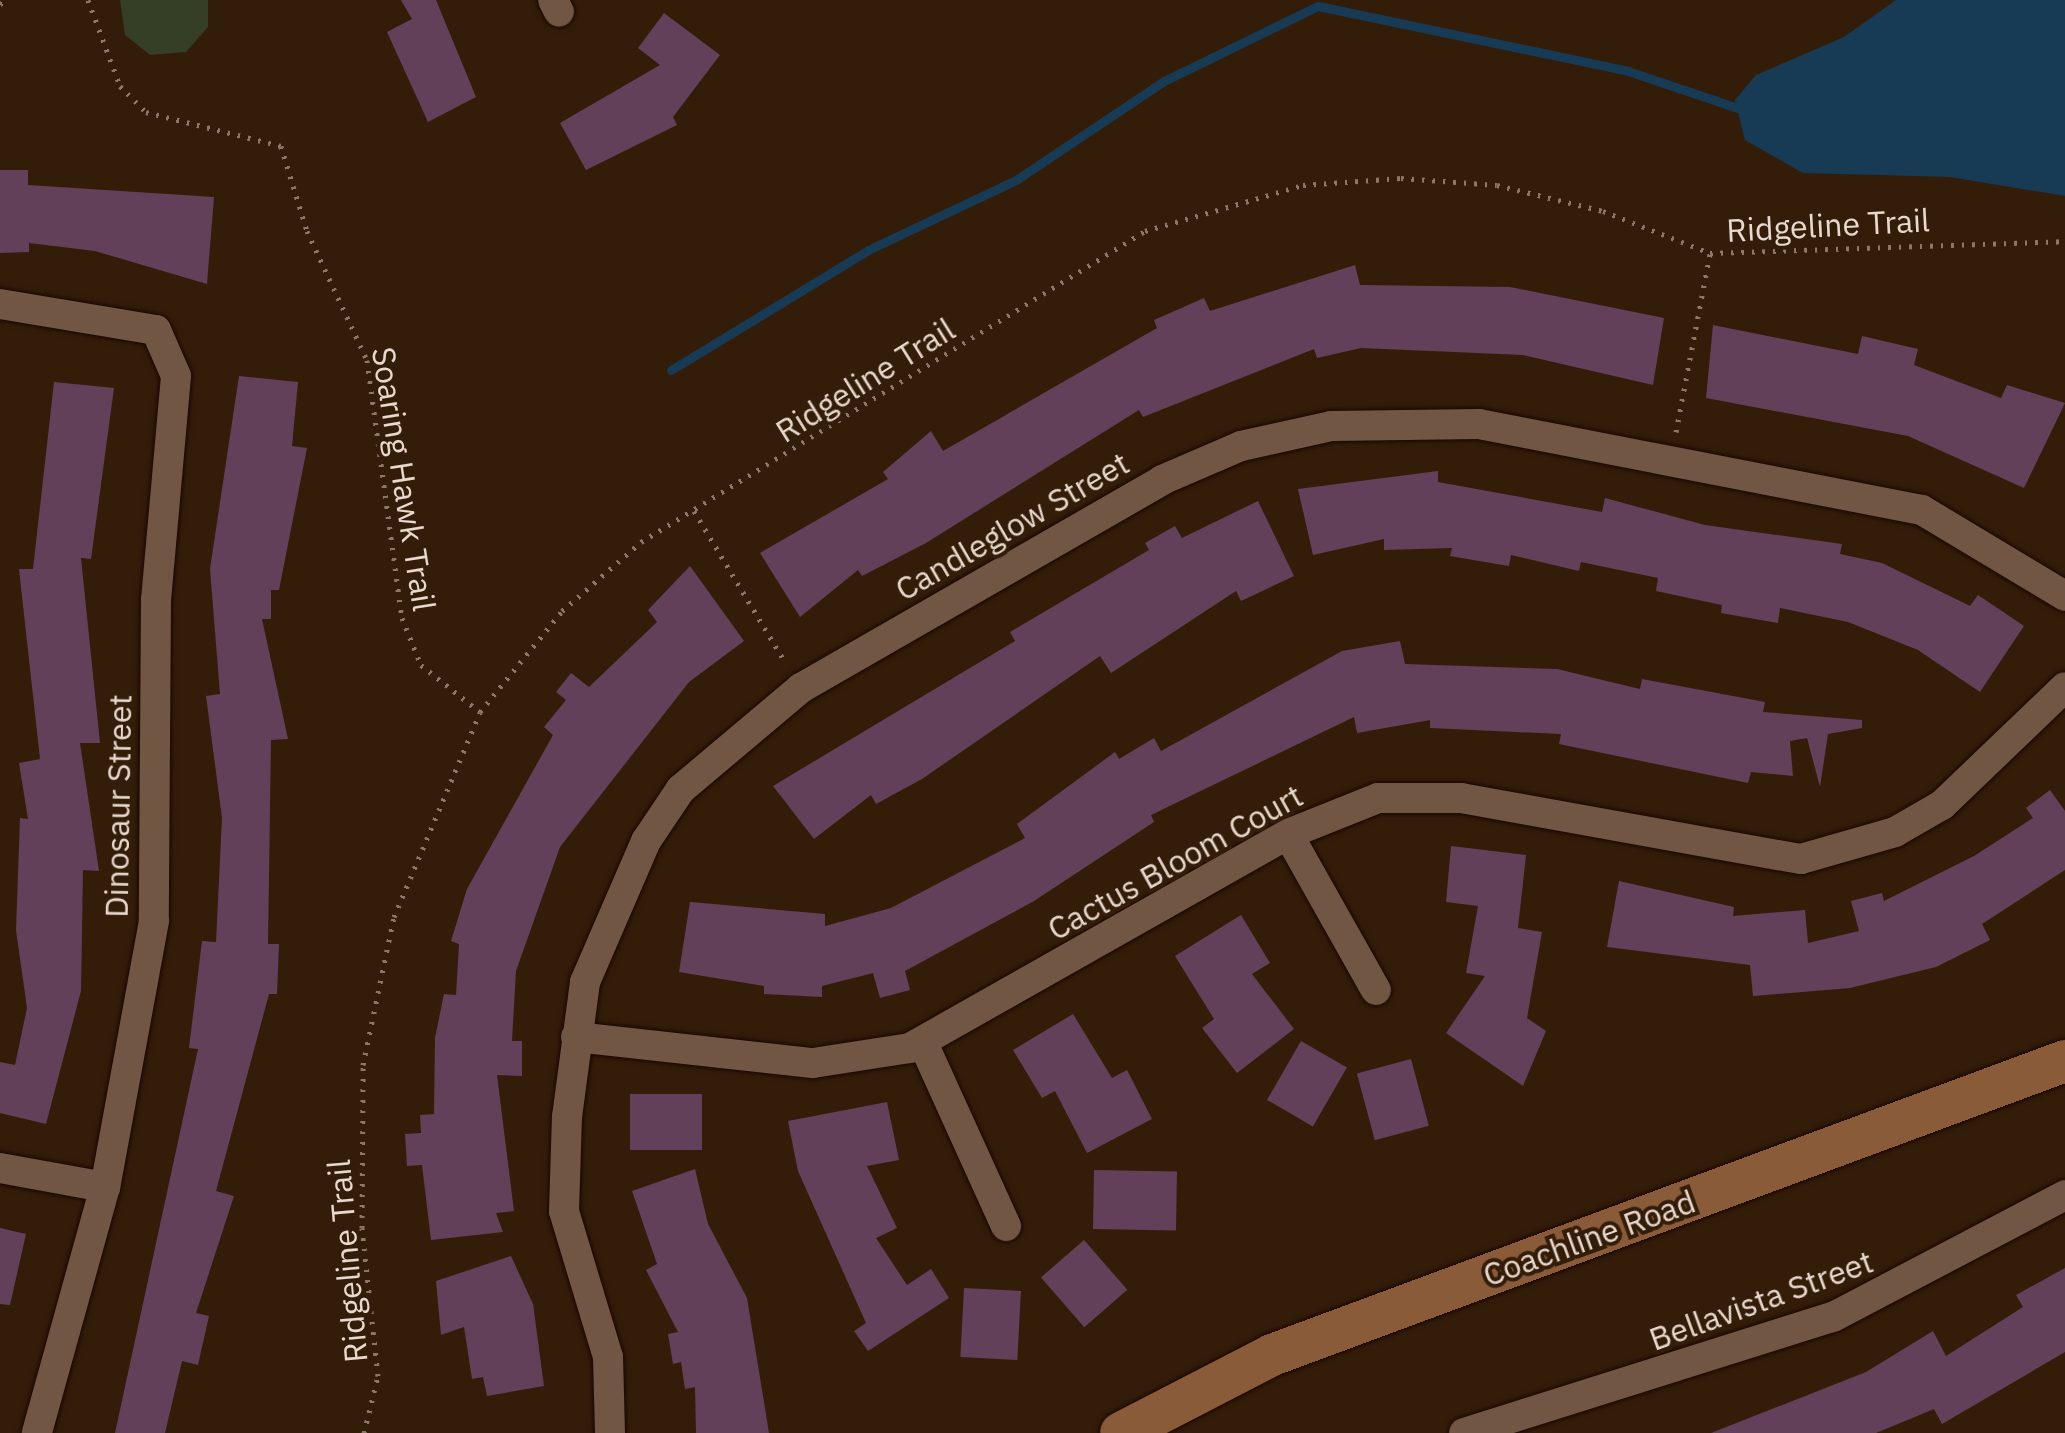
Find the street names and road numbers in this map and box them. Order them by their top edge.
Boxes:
street label: Ridgeline Trail [1725,200,1931,250]
street label: Ridgeline Trail [769,310,961,450]
street label: Soaring Hawk Trail [364,344,444,614]
street label: Candleglow Street [888,444,1136,608]
street label: Dinosaur Street [97,694,139,918]
street label: Cactus Bloom Court [1041,776,1309,948]
street label: Ridgeline Trail [319,1158,375,1364]
street label: Coachline Road [1478,1182,1700,1294]
street label: Bellavista Street [1644,1242,1878,1358]

